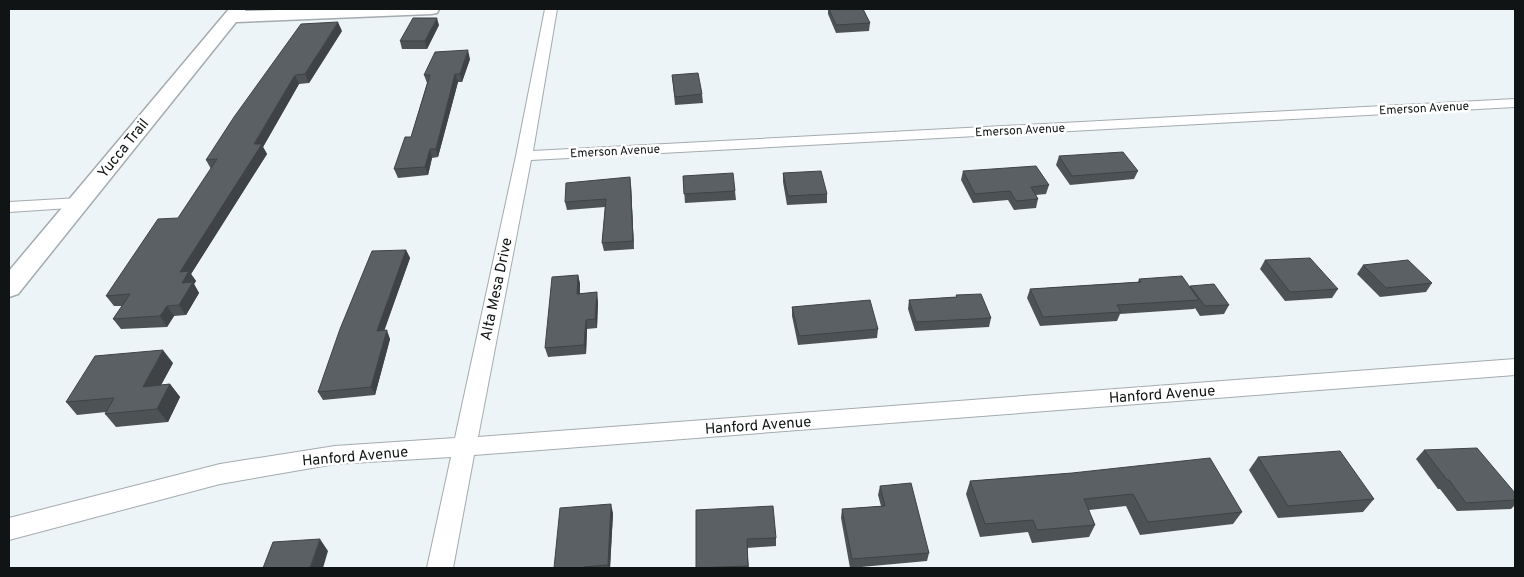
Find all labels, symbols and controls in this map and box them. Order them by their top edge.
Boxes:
street label: Emerson Avenue [1379,99,1469,119]
street label: Yucca Trail [94,115,154,183]
street label: Emerson Avenue [975,121,1065,141]
street label: Emerson Avenue [570,142,660,162]
street label: Alta Mesa Drive [477,236,518,343]
street label: Hanford Avenue [1108,382,1216,409]
street label: Hanford Avenue [704,413,812,440]
street label: Hanford Avenue [301,443,409,472]

